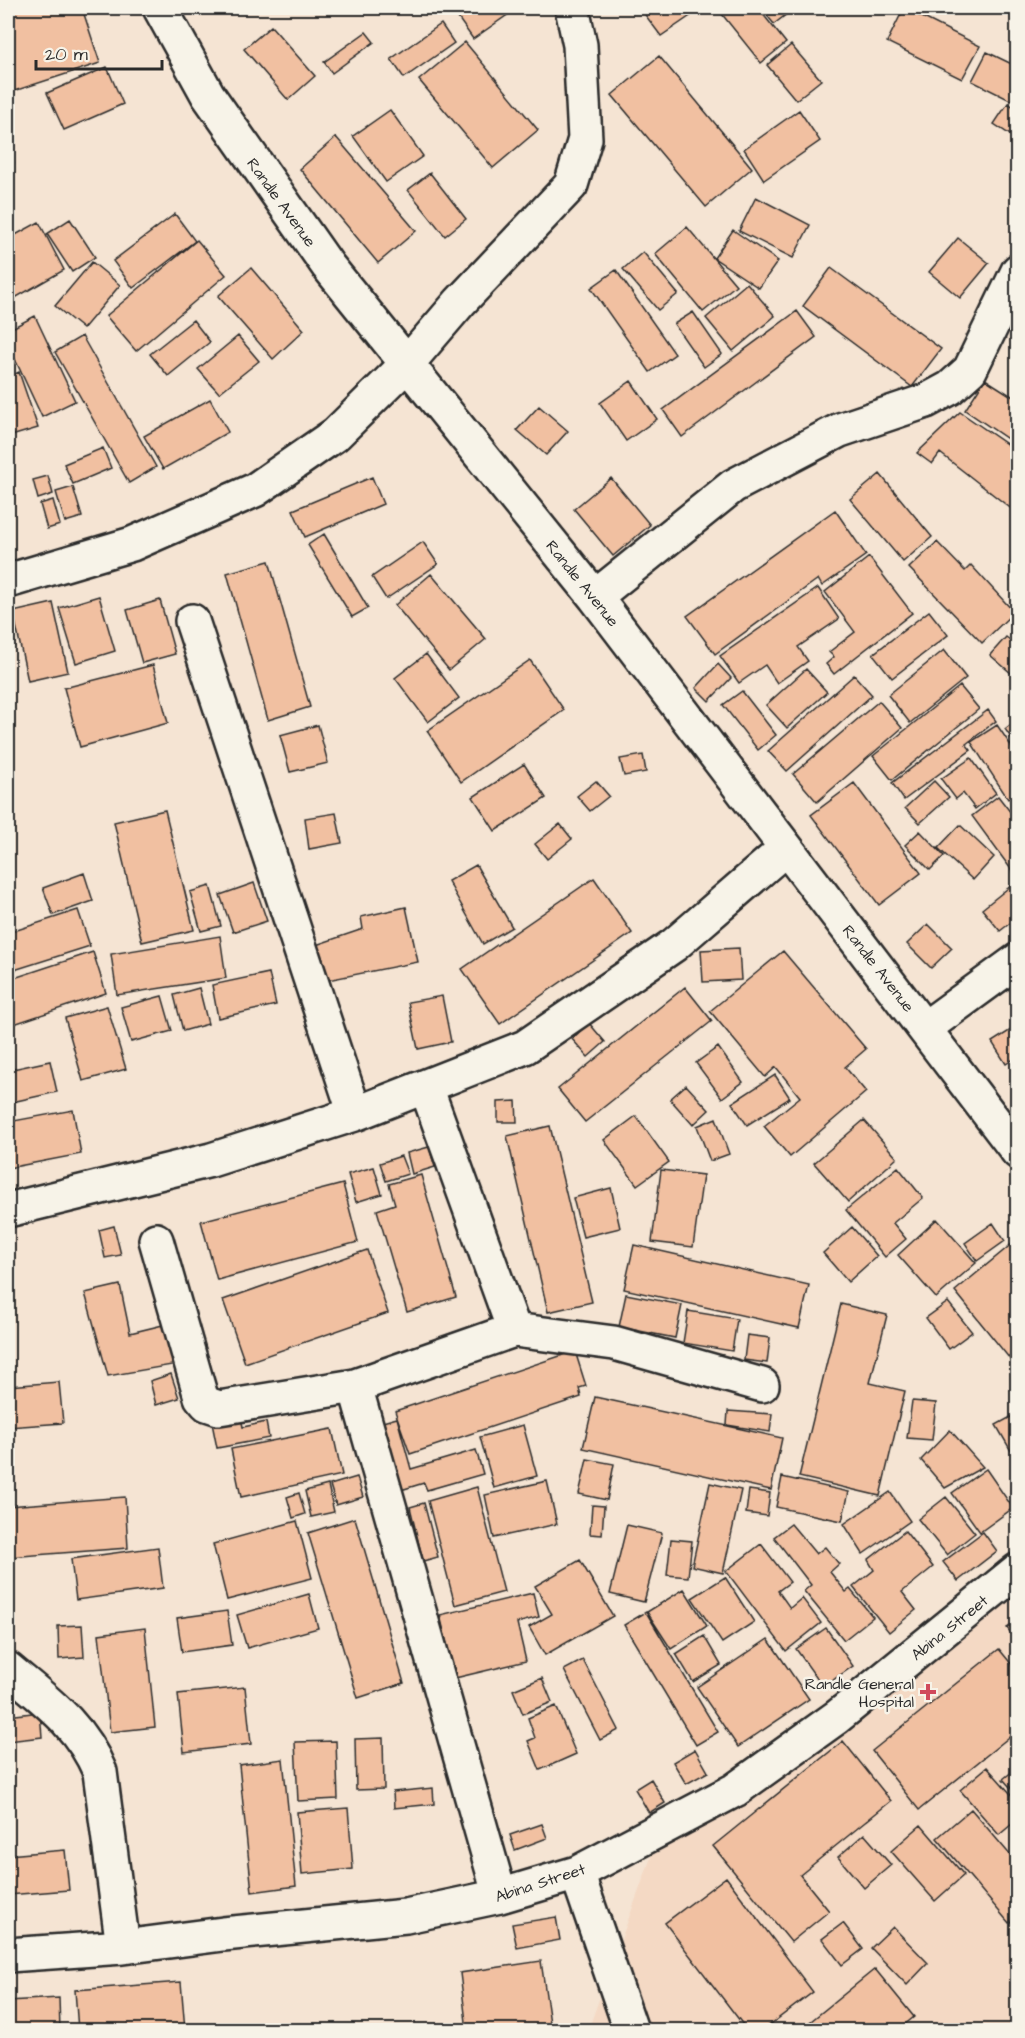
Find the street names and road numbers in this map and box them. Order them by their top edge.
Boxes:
street label: Randle Avenue [241,154,321,252]
street label: Randle Avenue [541,536,624,632]
street label: Randle Avenue [837,920,920,1017]
street label: Abina Street [906,1589,993,1666]
street label: Abina Street [492,1858,589,1908]

